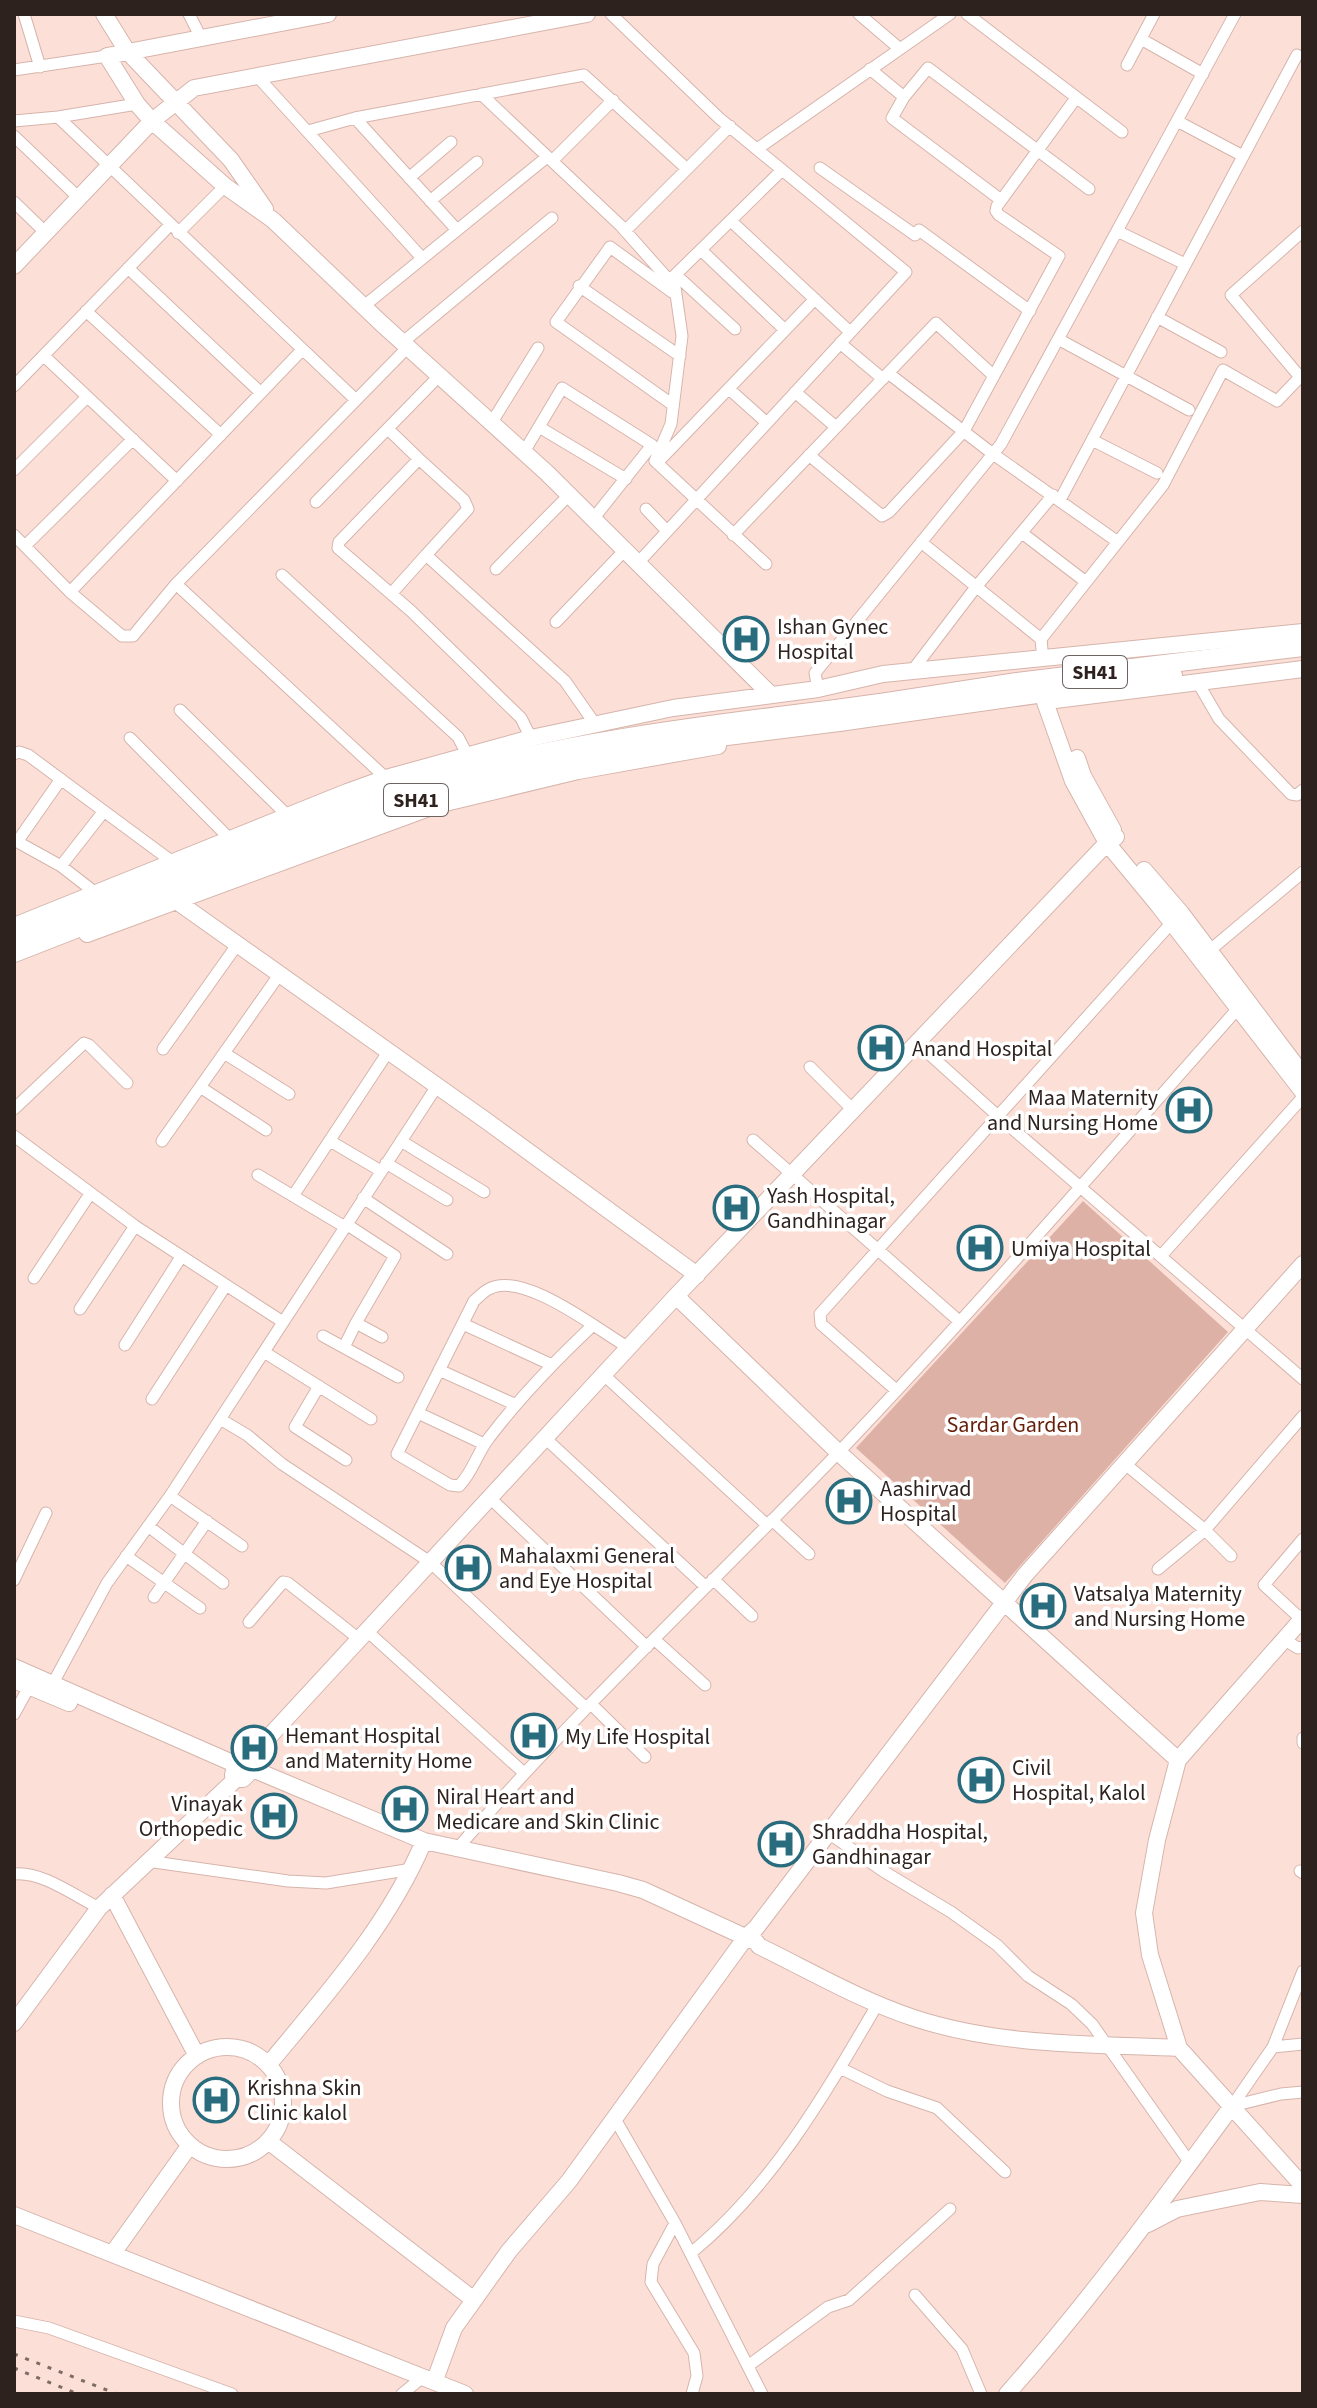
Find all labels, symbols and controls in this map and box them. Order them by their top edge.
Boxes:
place label: Ishan Gynec Hospital [777,611,888,668]
hospital icon: Ishan Gynec Hospital [722,615,770,663]
road number: SH41 [1063,656,1127,688]
road number: SH41 [384,784,448,816]
hospital icon: Anand Hospital [857,1024,905,1072]
place label: Anand Hospital [912,1033,1052,1065]
place label: Maa Maternity and Nursing Home [987,1082,1159,1139]
hospital icon: Maa Maternity and Nursing Home [1165,1086,1213,1134]
place label: Yash Hospital, Gandhinagar [766,1180,895,1237]
hospital icon: Yash Hospital, Gandhinagar [712,1184,760,1232]
hospital icon: Umiya Hospital [956,1224,1004,1272]
place label: Umiya Hospital [1011,1233,1151,1265]
park label: Sardar Garden [947,1409,1079,1441]
place label: Aashirvad Hospital [880,1473,971,1530]
hospital icon: Aashirvad Hospital [825,1477,873,1525]
place label: Mahalaxmi General and Eye Hospital [499,1540,675,1597]
hospital icon: Mahalaxmi General and Eye Hospital [444,1544,492,1592]
place label: Vatsalya Maternity and Nursing Home [1074,1578,1245,1635]
hospital icon: Vatsalya Maternity and Nursing Home [1019,1582,1067,1630]
hospital icon: My Life Hospital [510,1712,558,1760]
place label: Hemant Hospital and Maternity Home [285,1720,472,1777]
place label: My Life Hospital [565,1721,710,1753]
hospital icon: Hemant Hospital and Maternity Home [230,1724,278,1772]
place label: Civil Hospital, Kalol [1012,1752,1146,1809]
hospital icon: Civil Hospital, Kalol [957,1756,1005,1804]
place label: Niral Heart and Medicare and Skin Clinic [436,1781,659,1838]
hospital icon: Niral Heart and Medicare and Skin Clinic [381,1785,429,1833]
place label: Vinayak Orthopedic [139,1788,243,1845]
hospital icon: Vinayak Orthopedic [250,1792,298,1840]
place label: Shraddha Hospital, Gandhinagar [812,1816,988,1873]
hospital icon: Shraddha Hospital, Gandhinagar [757,1820,805,1868]
place label: Krishna Skin Clinic kalol [247,2072,362,2129]
hospital icon: Krishna Skin Clinic kalol [192,2076,240,2124]

